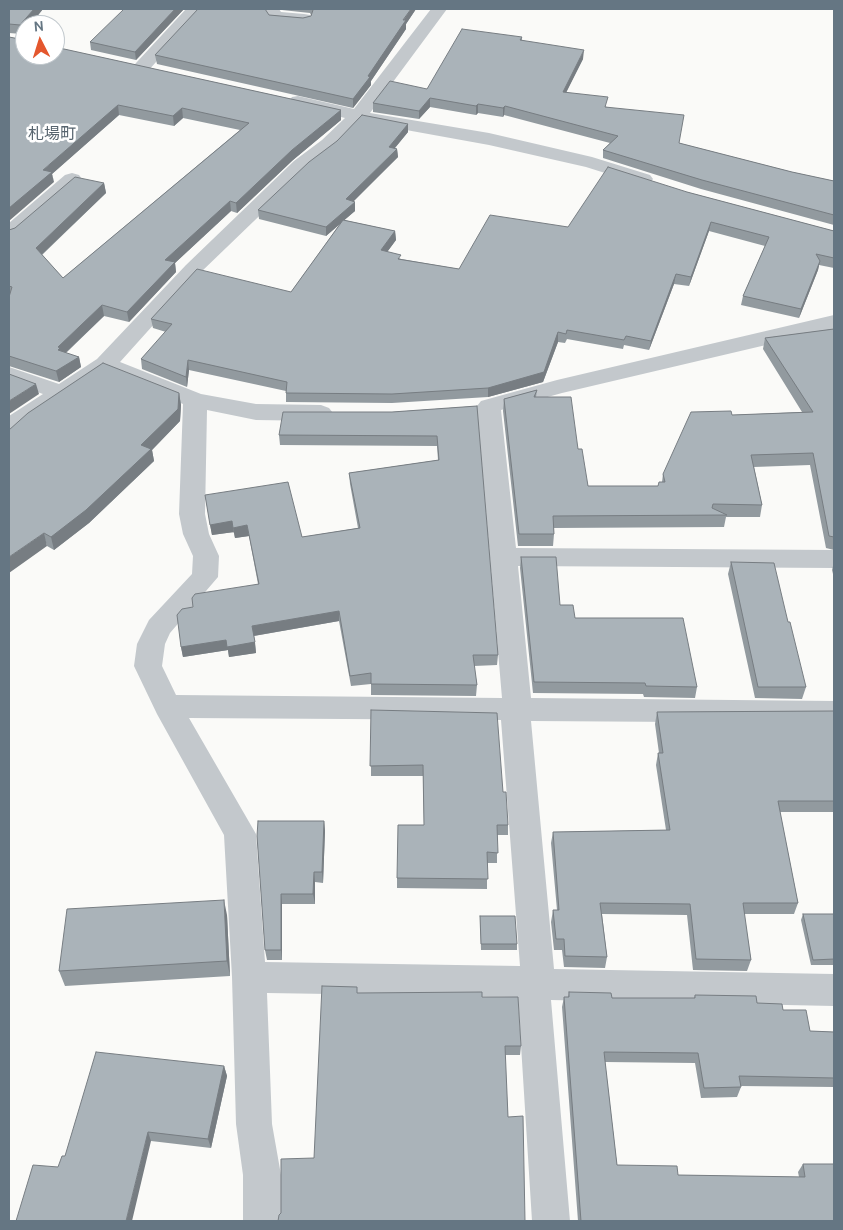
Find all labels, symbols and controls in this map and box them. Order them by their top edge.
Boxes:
north arrow [15,15,65,65]
text: N [33,17,44,35]
district label: 札場町 [28,124,76,144]

